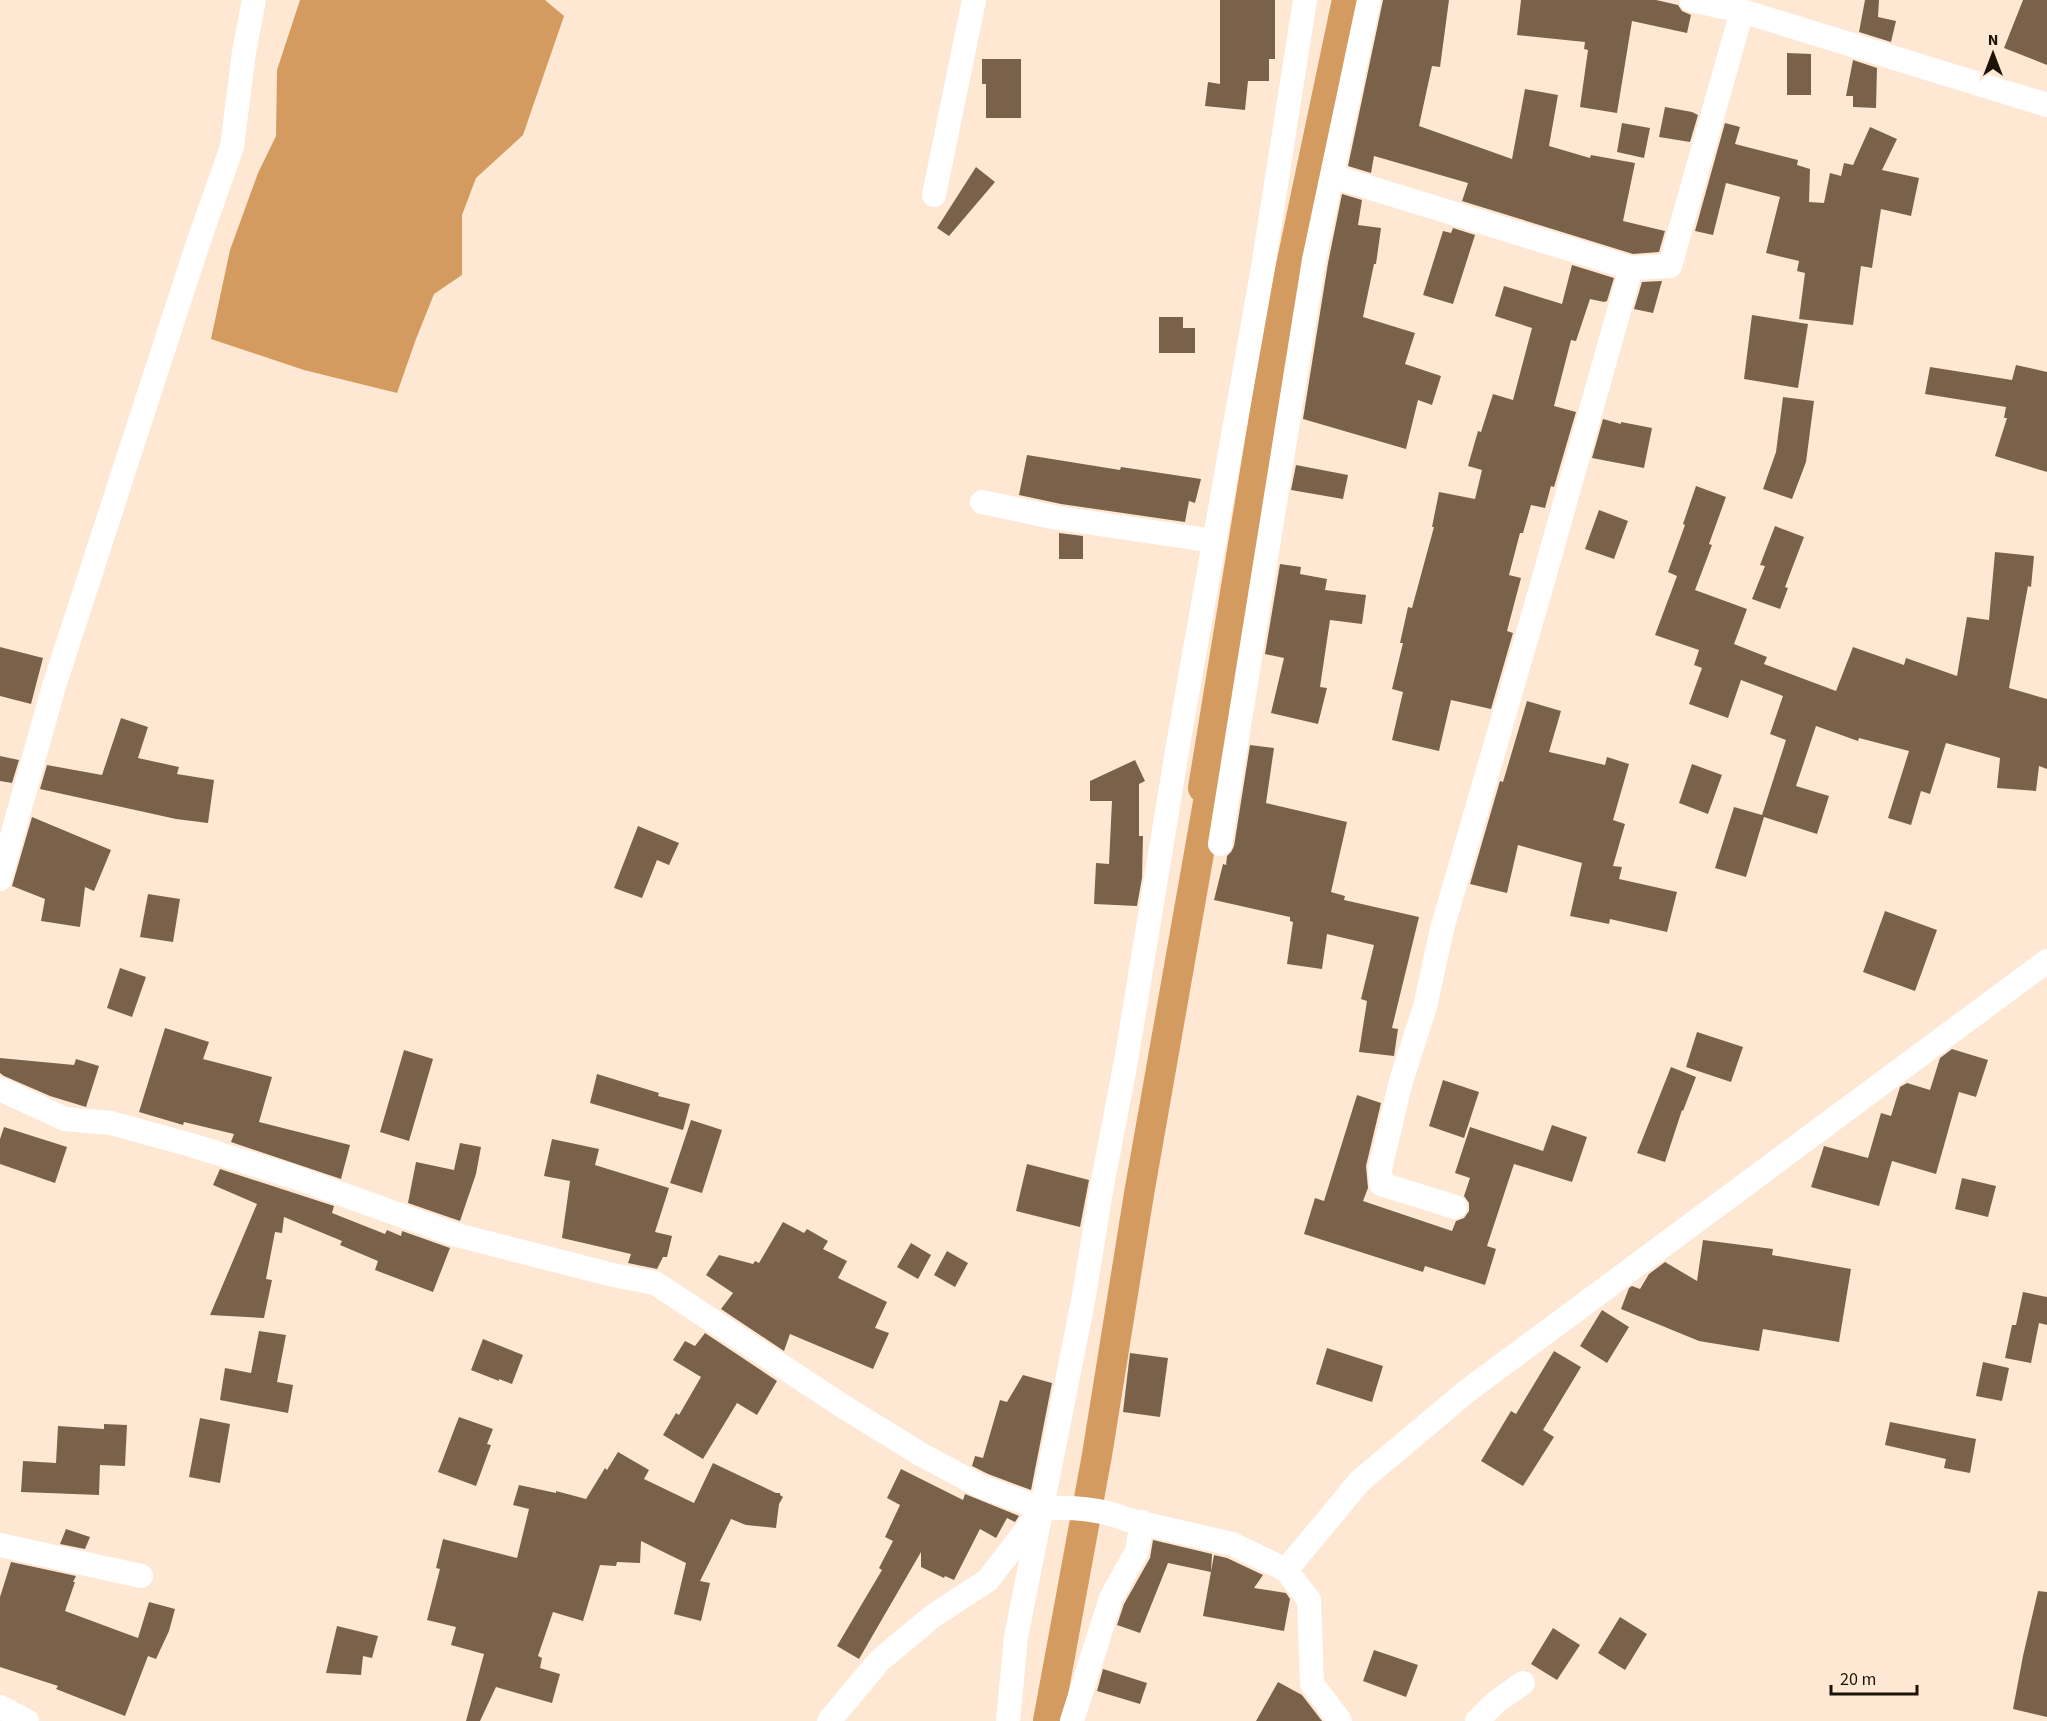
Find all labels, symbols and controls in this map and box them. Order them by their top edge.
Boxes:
north arrow [1963,24,2023,84]
text: N [1988,29,1998,51]
scale bar [1831,1658,1916,1696]
text: 20 m [1840,1667,1876,1692]

